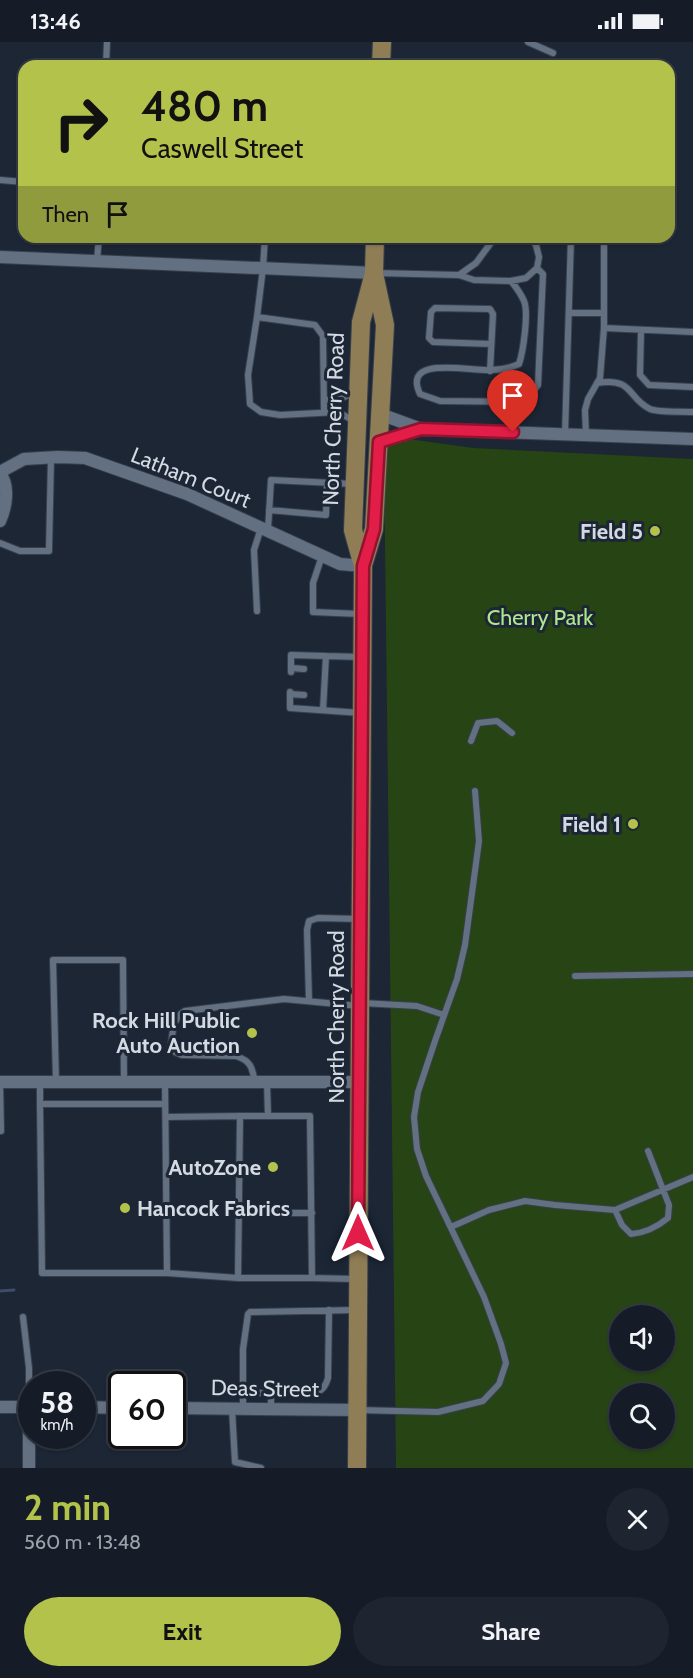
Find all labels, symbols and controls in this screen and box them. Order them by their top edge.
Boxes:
text: 13:46 [30,8,81,35]
text: 480 m [141,80,268,132]
icon: right [42,84,120,162]
text: Caswell Street [141,132,303,165]
icon: arrive [101,198,134,231]
text: Then [42,201,89,228]
street label: North Cherry Road [317,332,350,506]
pin [487,370,538,432]
icon: arrive [496,379,529,412]
street label: Latham Court [127,441,255,514]
place label: Field 5 [580,518,643,545]
marker: Field 5 [648,524,662,538]
park label: Cherry Park [487,604,593,631]
place label: Field 1 [562,811,621,838]
marker: Field 1 [626,817,640,831]
street label: North Cherry Road [323,931,350,1103]
place label: Rock Hill Public Auto Auction [92,1007,240,1059]
marker: Rock Hill Public Auto Auction [245,1026,259,1040]
place label: AutoZone [168,1154,261,1181]
marker: AutoZone [266,1160,280,1174]
place label: Hancock Fabrics [137,1195,290,1222]
marker: Hancock Fabrics [118,1201,132,1215]
position arrow [326,1201,390,1265]
map controls [609,1305,675,1449]
button: sound [609,1305,675,1371]
speed limit sign: 60 [108,1371,186,1449]
street label: Deas Street [211,1374,320,1403]
button: search [609,1383,675,1449]
text: 58 [40,1384,74,1421]
text: km/h [41,1416,73,1434]
text: 2 min [24,1485,111,1529]
button: close [606,1488,669,1551]
text: 560 m · 13:48 [24,1530,141,1554]
button: Exit [24,1597,341,1666]
button: Share [353,1597,669,1666]

